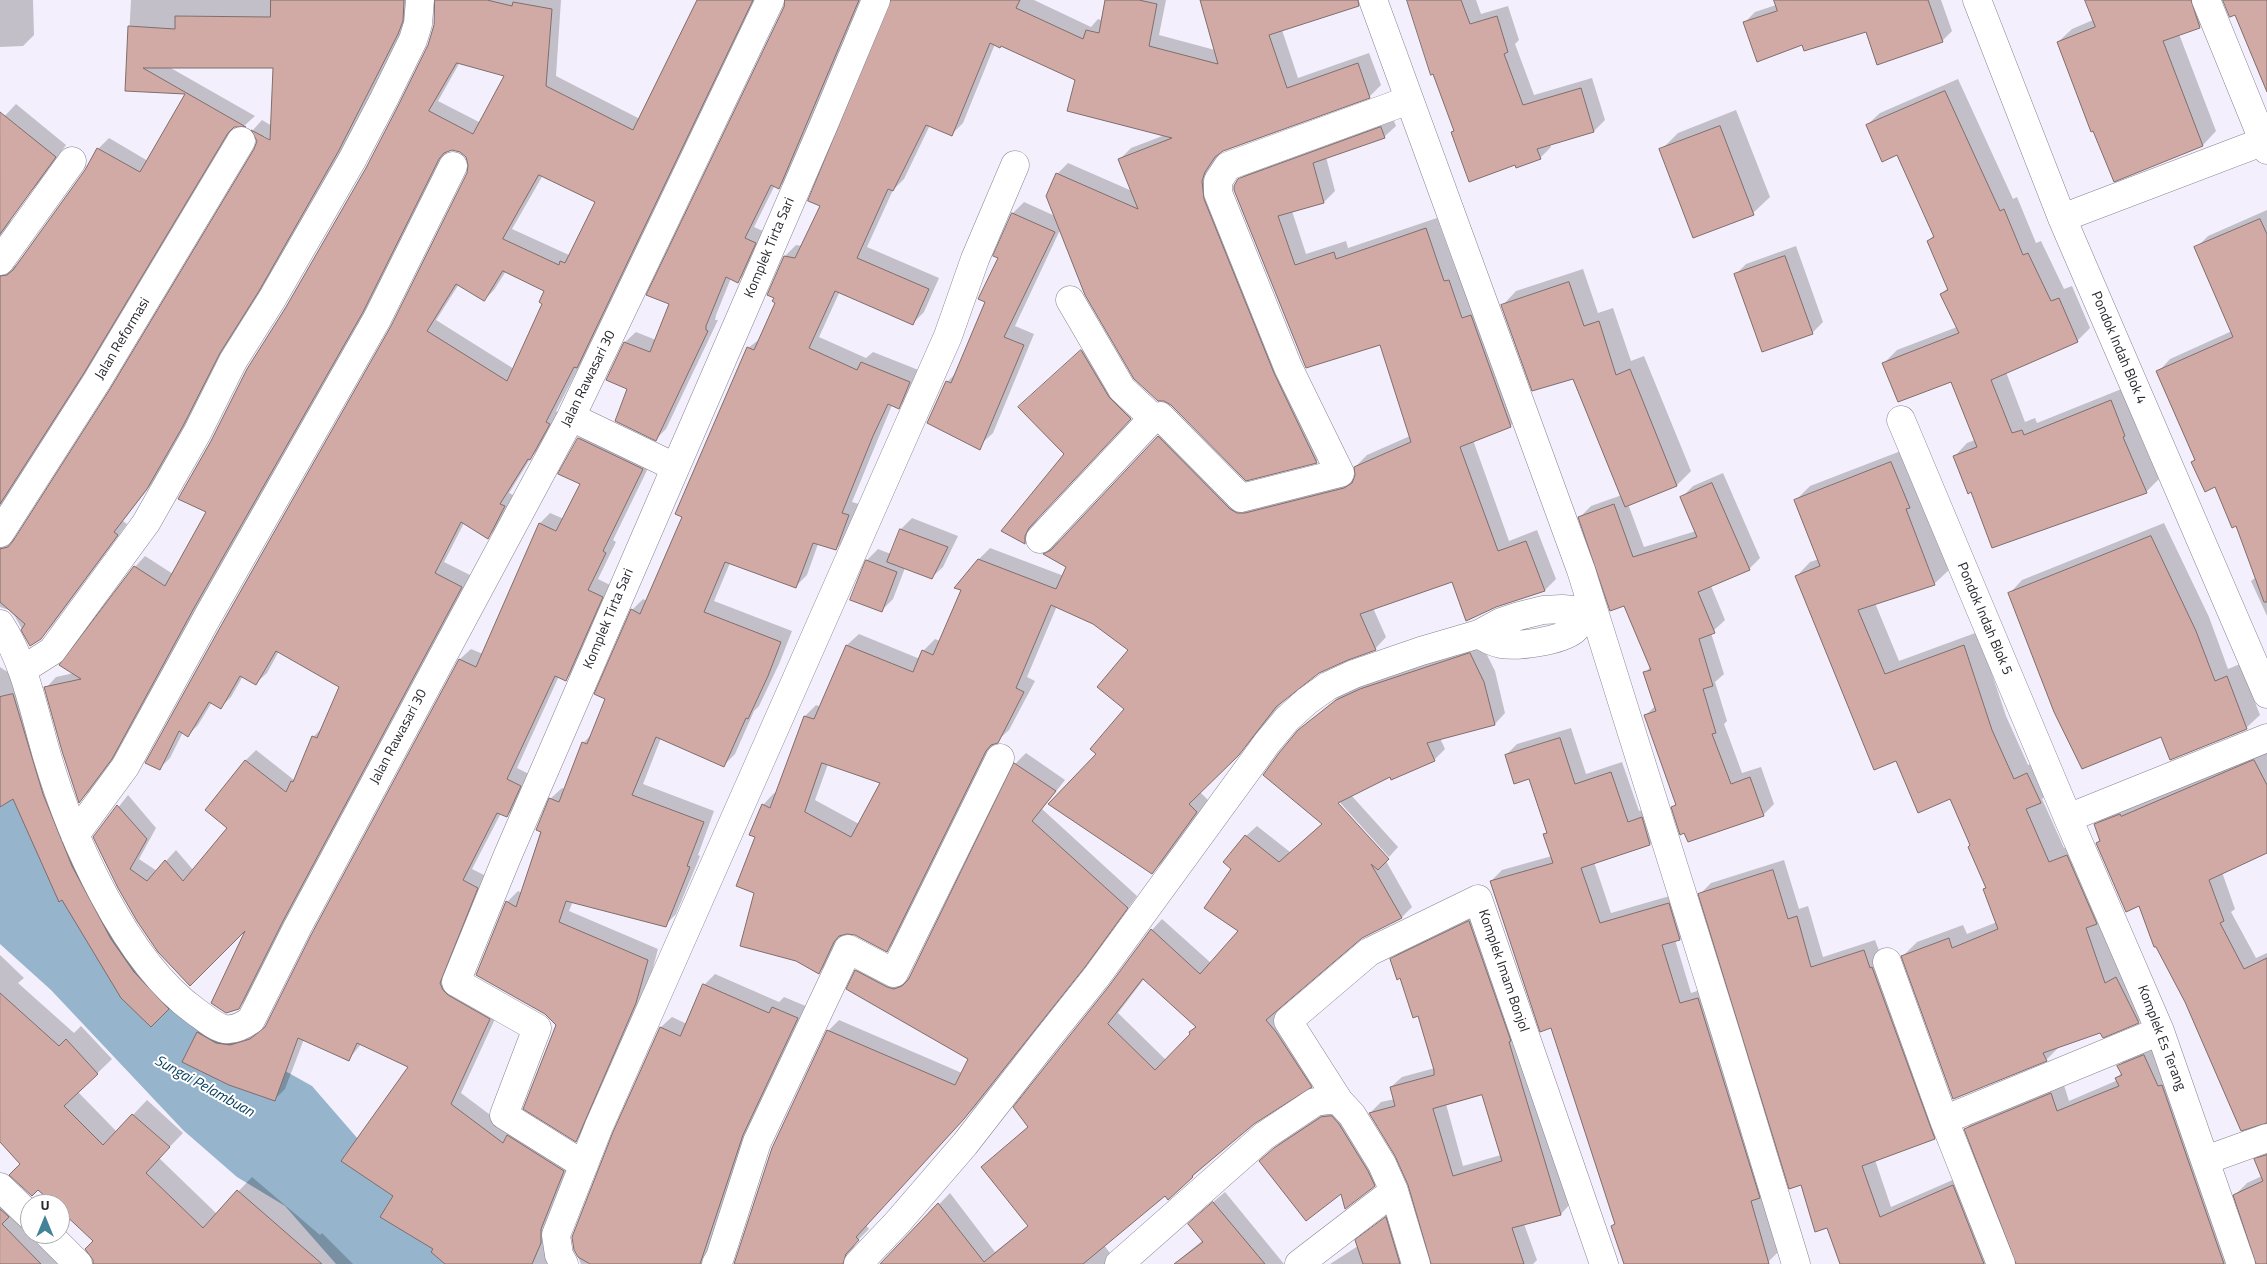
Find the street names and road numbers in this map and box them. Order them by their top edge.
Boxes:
street label: Komplek Tirta Sari [741,195,799,301]
street label: Pondok Indah Blok 4 [2087,289,2149,407]
street label: Jalan Reformasi [92,295,154,383]
street label: Jalan Rawasari 30 [558,328,620,430]
street label: Pondok Indah Blok 5 [1953,560,2015,678]
street label: Komplek Tirta Sari [580,566,638,672]
street label: Jalan Rawasari 30 [367,687,431,787]
street label: Komplek Imam Bonjol [1474,908,1532,1034]
street label: Komplek Es Terang [2133,983,2189,1093]

